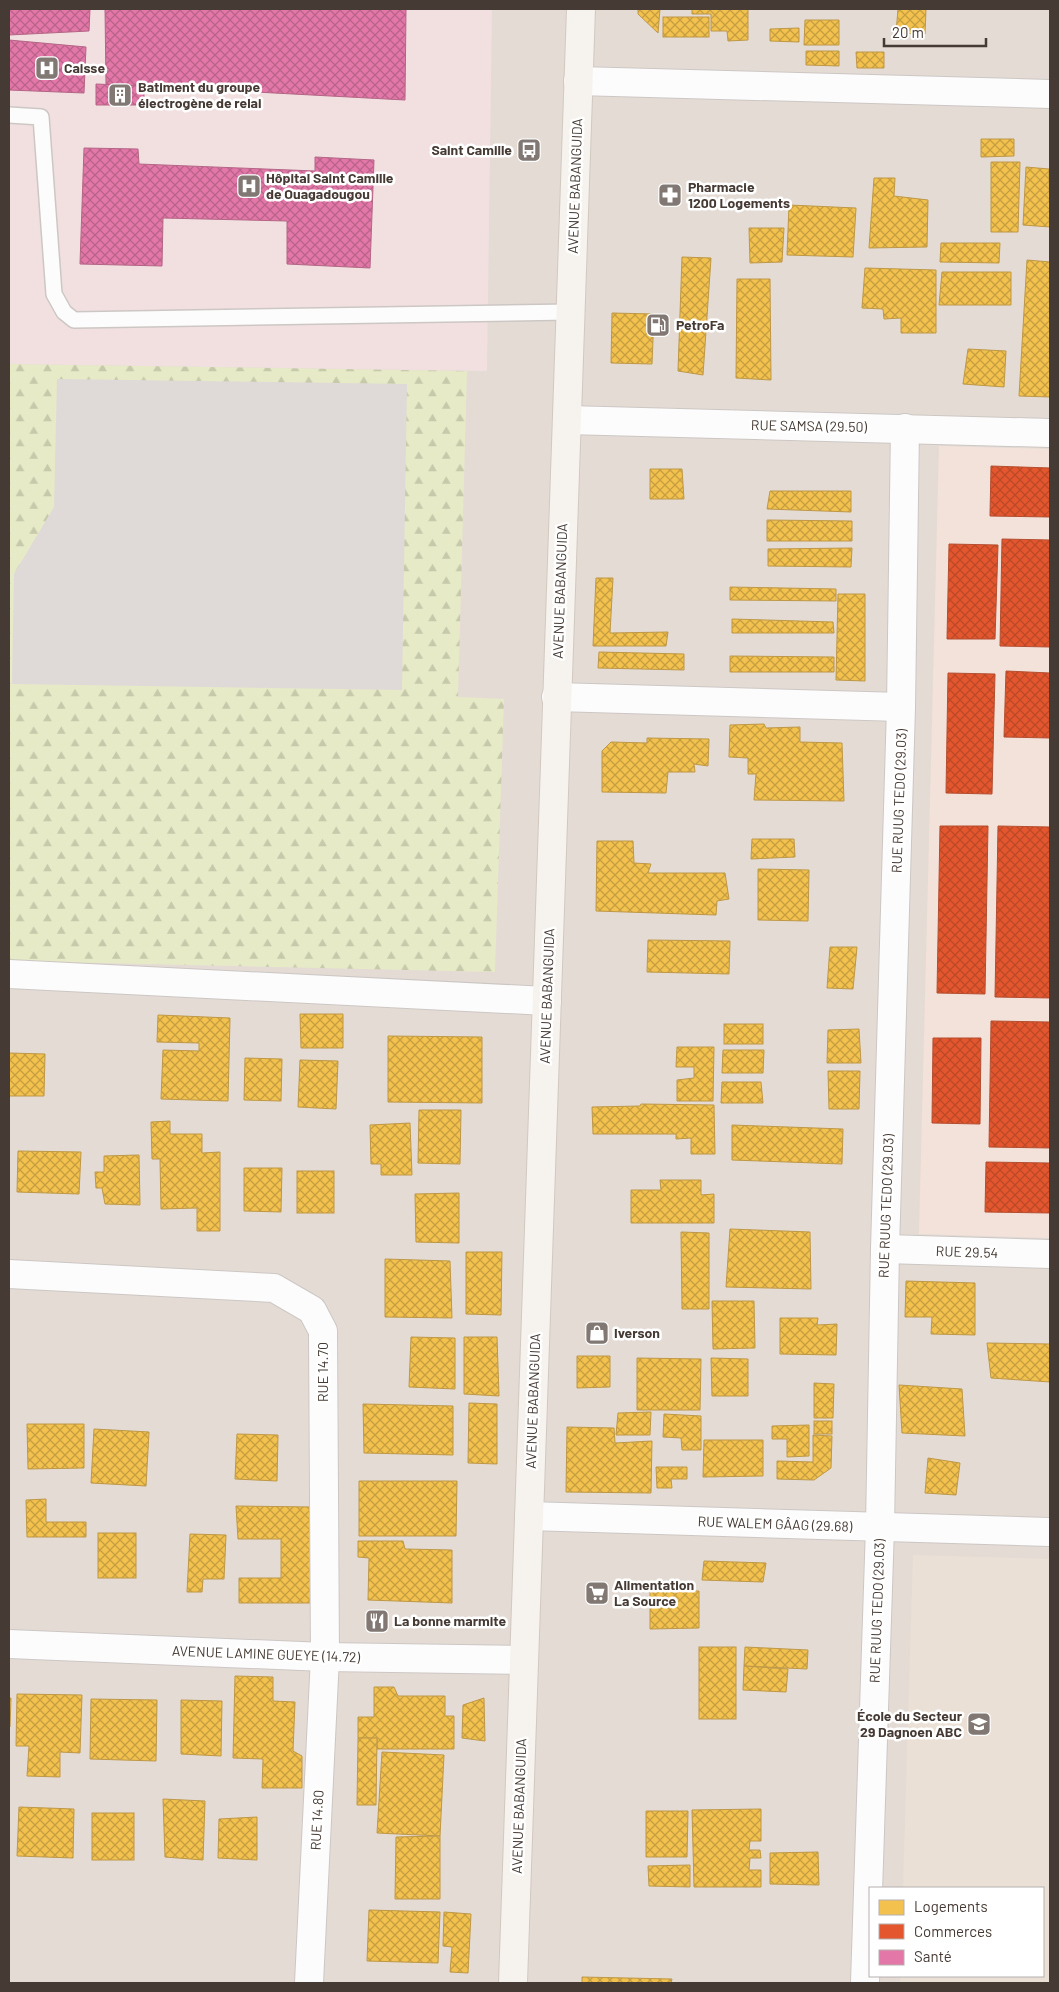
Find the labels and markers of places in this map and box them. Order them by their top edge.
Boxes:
hospital icon: Caisse [34,55,60,81]
place label: Caisse [64,59,105,76]
place label: Batiment du groupe électrogène de relai [138,78,262,111]
building icon: Batiment du groupe électrogène de relai [107,82,133,108]
bus stop icon: Saint Camille [516,137,542,163]
place label: Saint Camille [431,141,512,158]
place label: Hôpital Saint Camille de Ouagadougou [266,169,394,202]
hospital icon: Hôpital Saint Camille de Ouagadougou [236,173,262,199]
place label: Pharmacie 1200 Logements [688,178,790,211]
pharmacy icon: Pharmacie 1200 Logements [657,182,683,208]
fuel station icon: PetroFa [645,312,671,338]
place label: PetroFa [676,316,724,333]
shop icon: Iverson [584,1320,610,1346]
place label: Iverson [614,1324,660,1341]
place label: Alimentation La Source [614,1576,694,1609]
supermarket icon: Alimentation La Source [584,1580,610,1606]
restaurant icon: La bonne marmite [364,1608,390,1634]
place label: La bonne marmite [394,1612,507,1629]
place label: École du Secteur 29 Dagnoen ABC [857,1707,963,1740]
school or university icon: École du Secteur 29 Dagnoen ABC [966,1711,992,1737]

